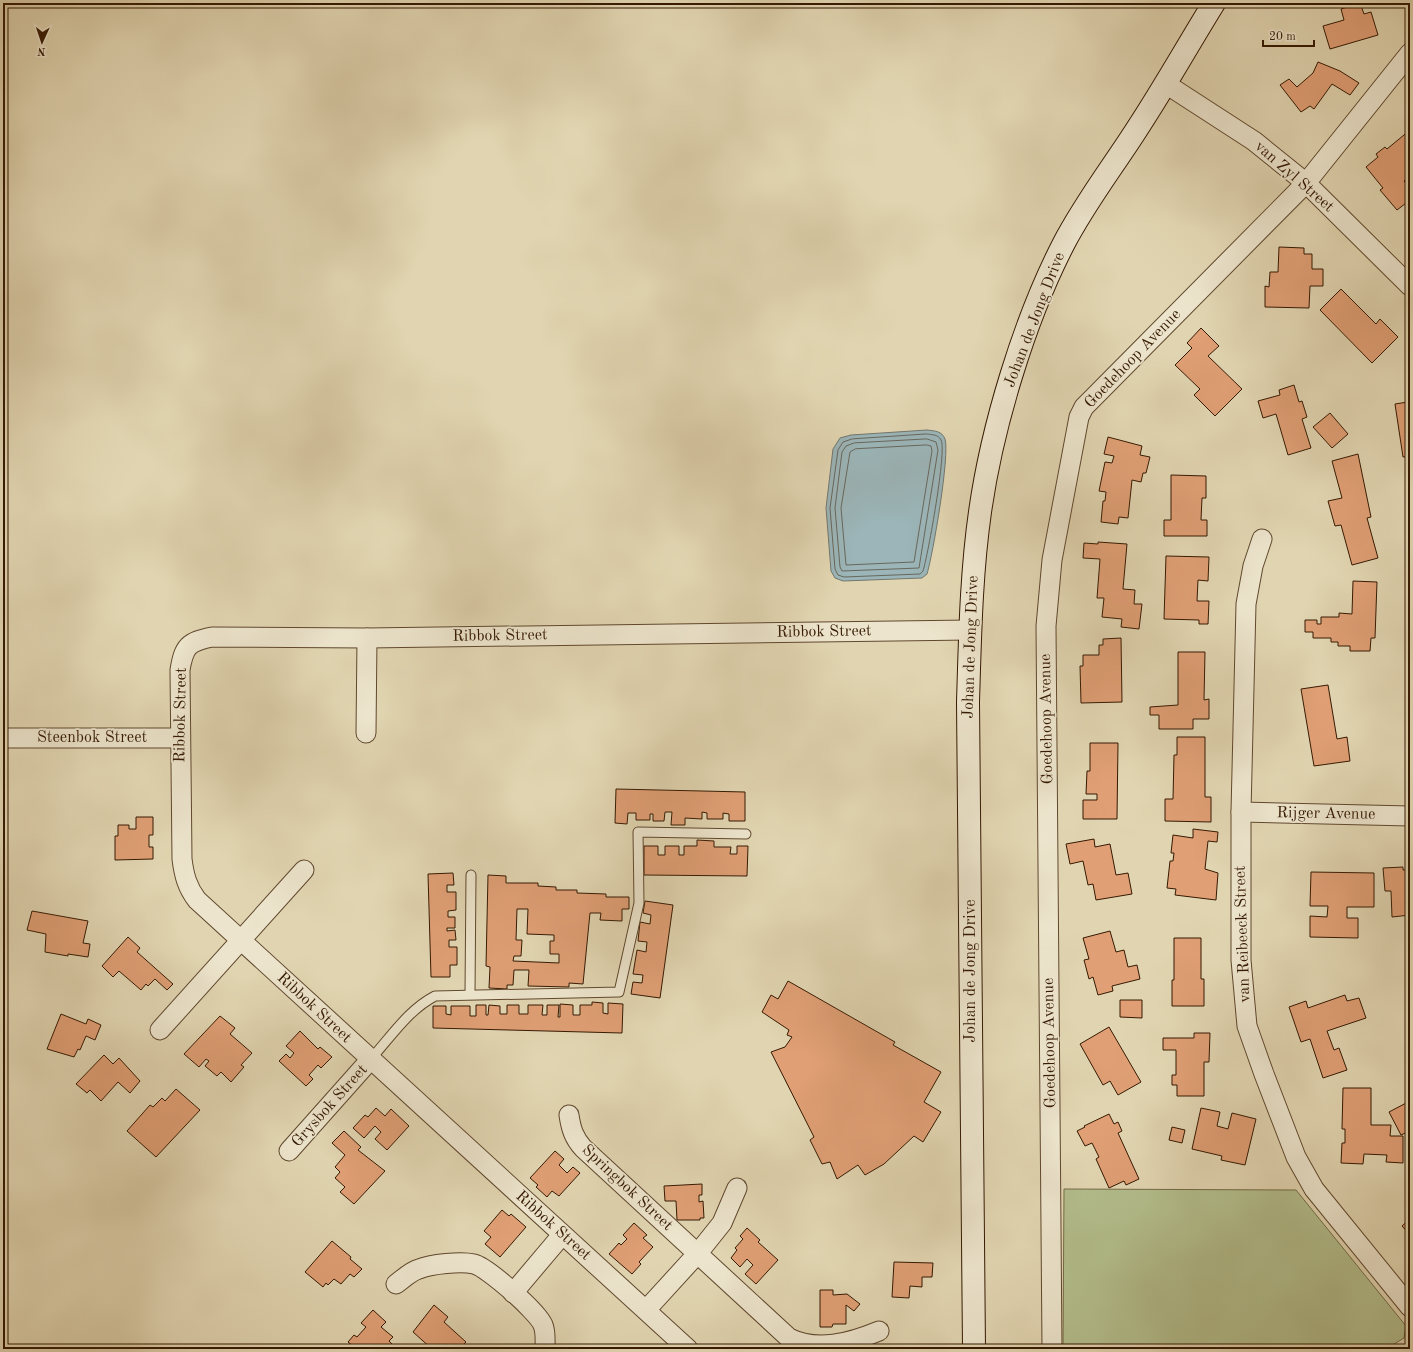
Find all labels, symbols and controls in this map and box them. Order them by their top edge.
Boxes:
north arrow [22,22,62,62]
scale bar [1263,22,1314,48]
text: 20 m [1269,31,1296,43]
text: N [36,45,46,56]
street label: van Zyl Street [1251,138,1337,216]
street label: Johan de Jong Drive [1002,250,1068,390]
street label: Goedehoop Avenue [1082,306,1184,412]
street label: Johan de Jong Drive [961,575,981,719]
street label: Ribbok Street [776,623,872,641]
street label: Ribbok Street [452,627,548,645]
street label: Goedehoop Avenue [1038,654,1056,784]
street label: Ribbok Street [172,667,190,763]
street label: Steenbok Street [37,730,147,746]
street label: Rijger Avenue [1276,805,1376,823]
street label: van Reibeeck Street [1233,865,1253,1003]
street label: Johan de Jong Drive [963,899,979,1043]
street label: Ribbok Street [274,970,355,1047]
street label: Goedehoop Avenue [1041,978,1059,1108]
street label: Grysbok Street [289,1061,371,1150]
street label: Springbok Street [579,1142,676,1234]
street label: Ribbok Street [512,1188,594,1264]

